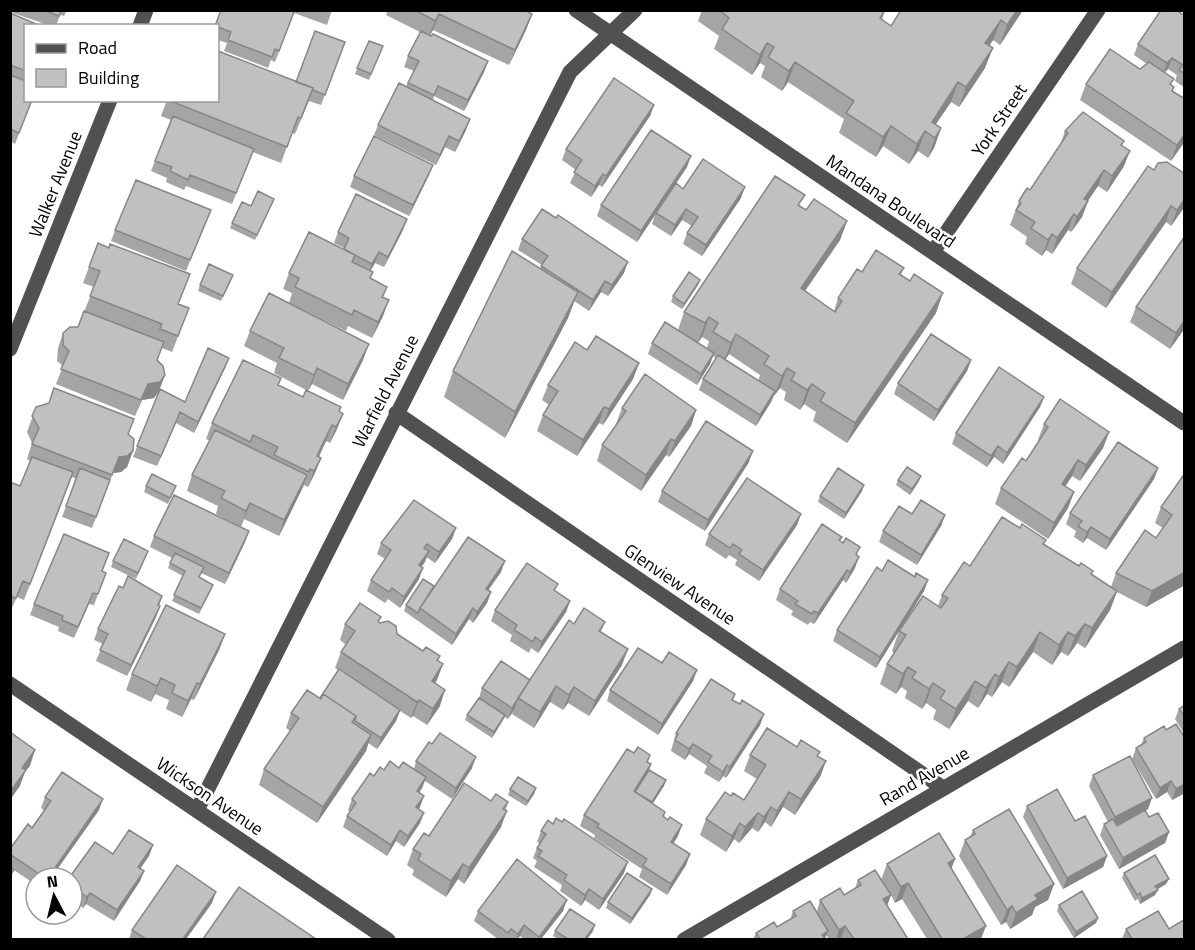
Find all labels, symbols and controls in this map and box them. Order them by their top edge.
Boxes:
legend [24,24,219,102]
text: Road [78,34,117,61]
text: Building [78,64,139,91]
street label: York Street [965,77,1034,162]
street label: Walker Avenue [21,127,89,241]
street label: Mandana Boulevard [821,148,961,254]
street label: Warfield Avenue [345,330,425,452]
street label: Glenview Avenue [619,537,741,631]
street label: Rand Avenue [874,739,974,813]
street label: Wickson Avenue [151,750,269,842]
north arrow [24,866,84,926]
text: N [45,869,59,894]

